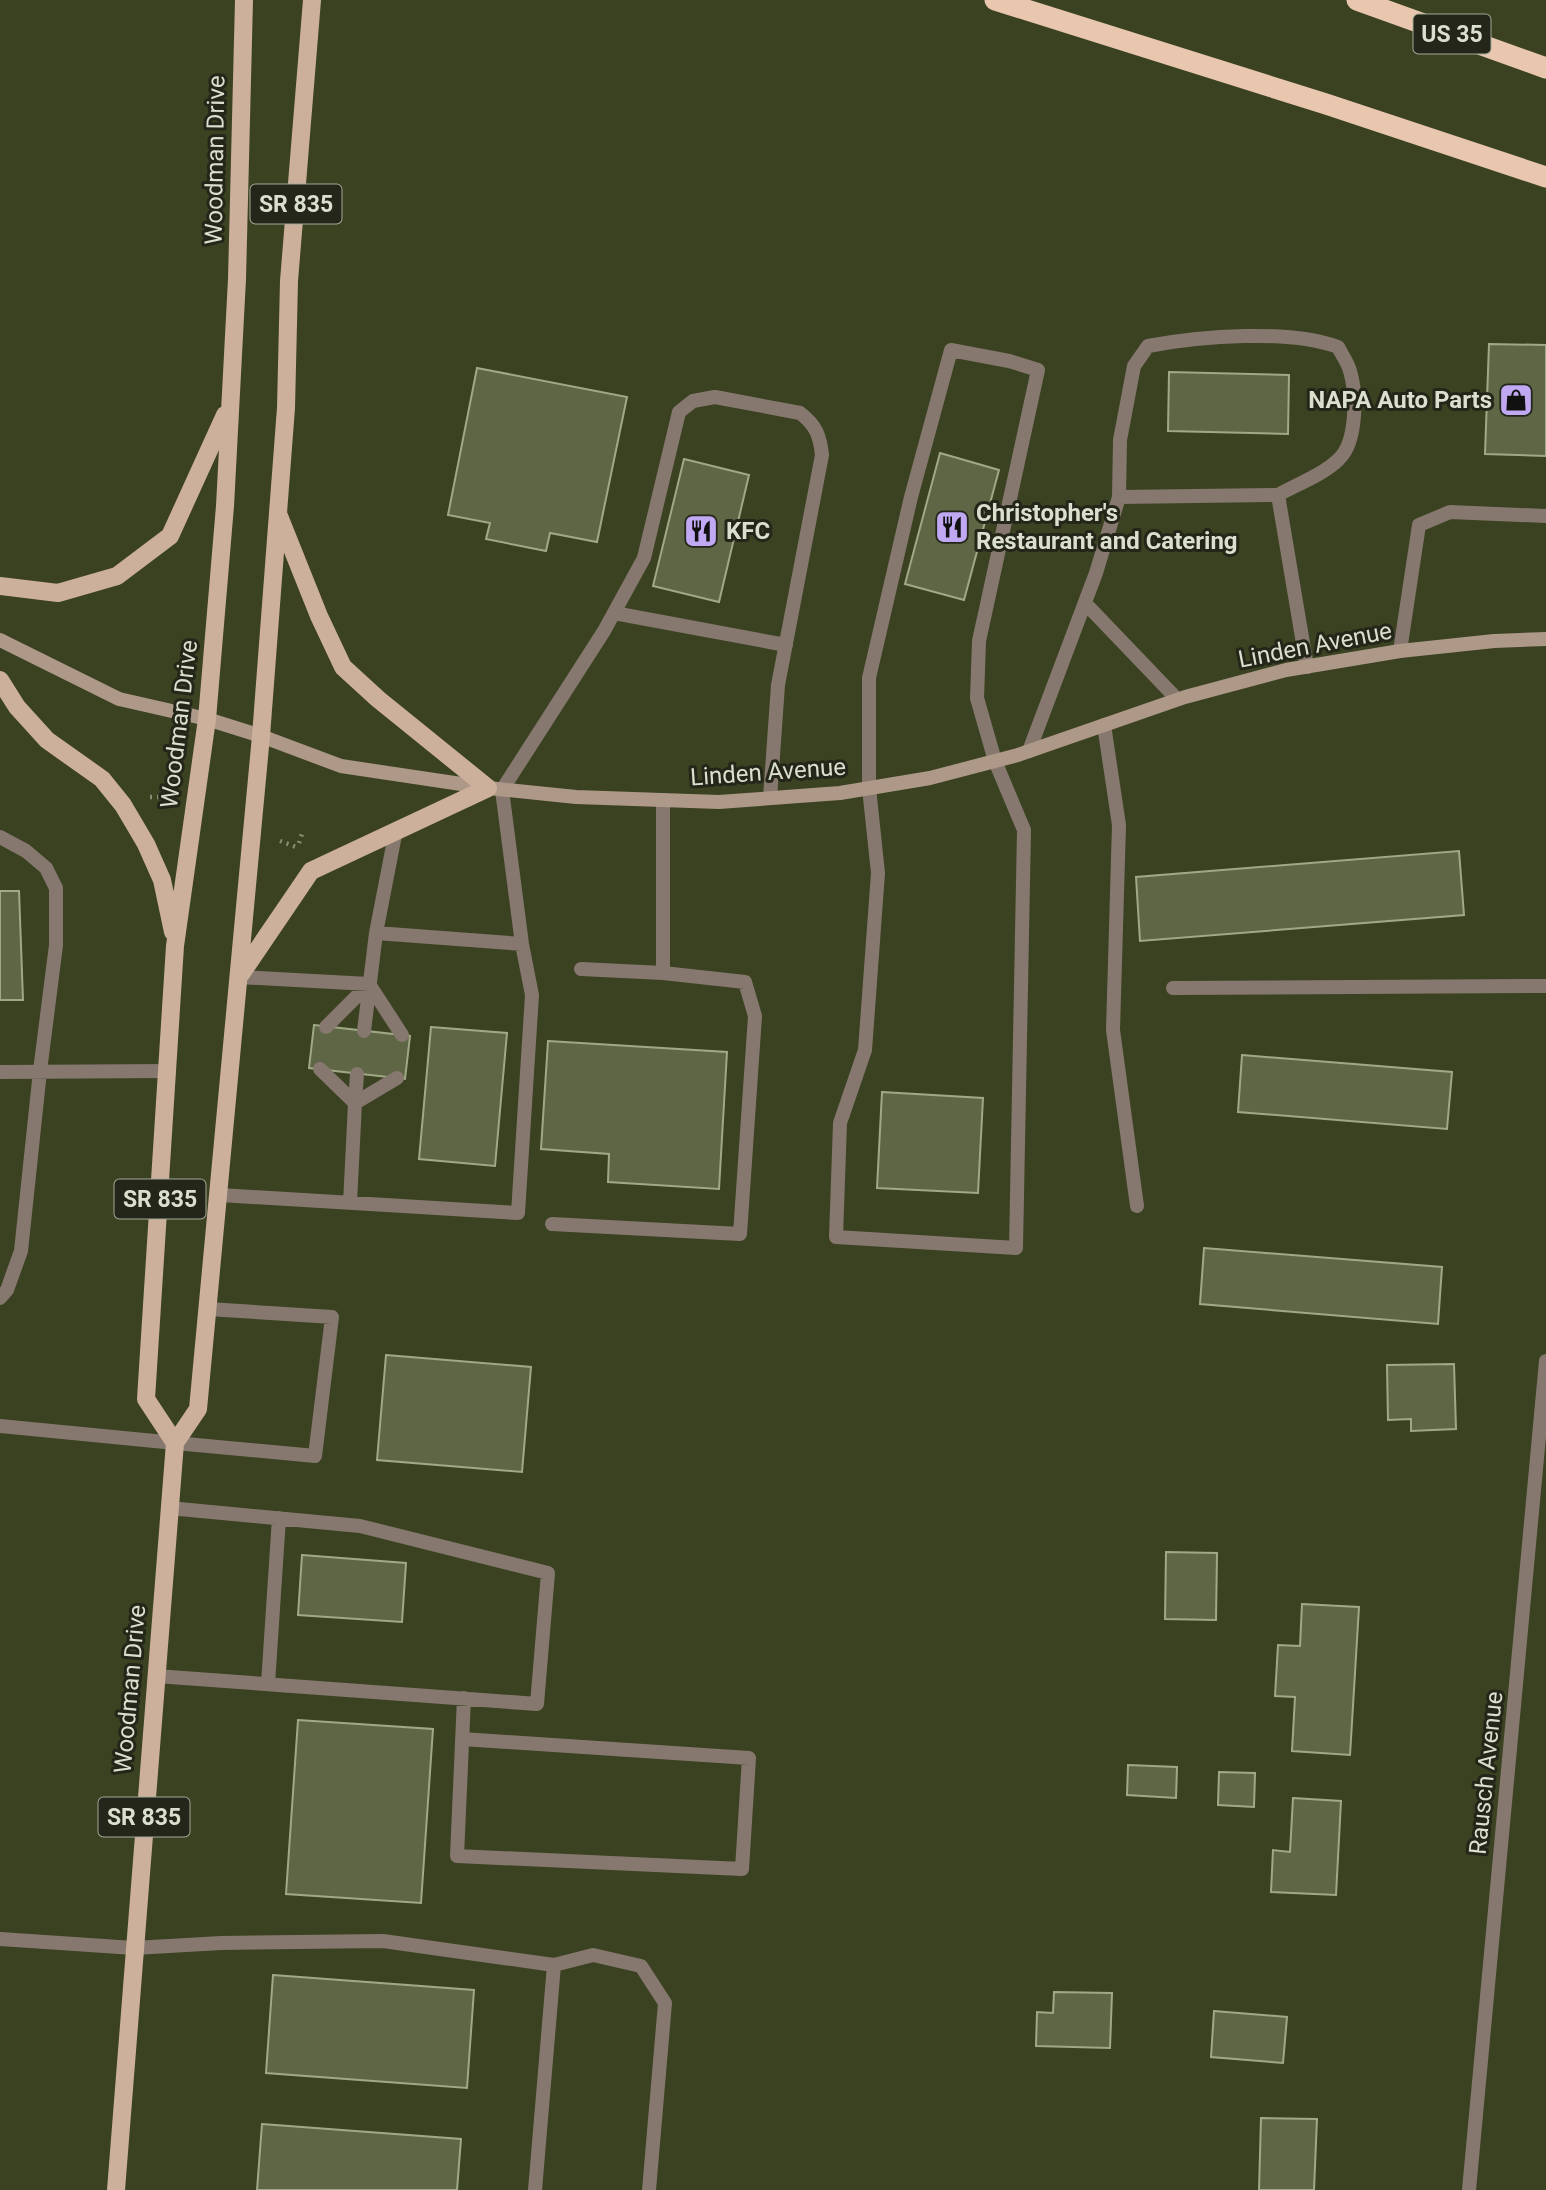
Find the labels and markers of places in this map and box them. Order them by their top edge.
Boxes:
shop icon: NAPA Auto Parts [1497,381,1535,419]
place label: NAPA Auto Parts [1308,386,1492,414]
place label: Christopher's Restaurant and Catering [976,499,1238,555]
restaurant icon: Christopher's Restaurant and Catering [933,508,971,546]
restaurant icon: KFC [682,512,720,550]
place label: KFC [726,517,770,545]

